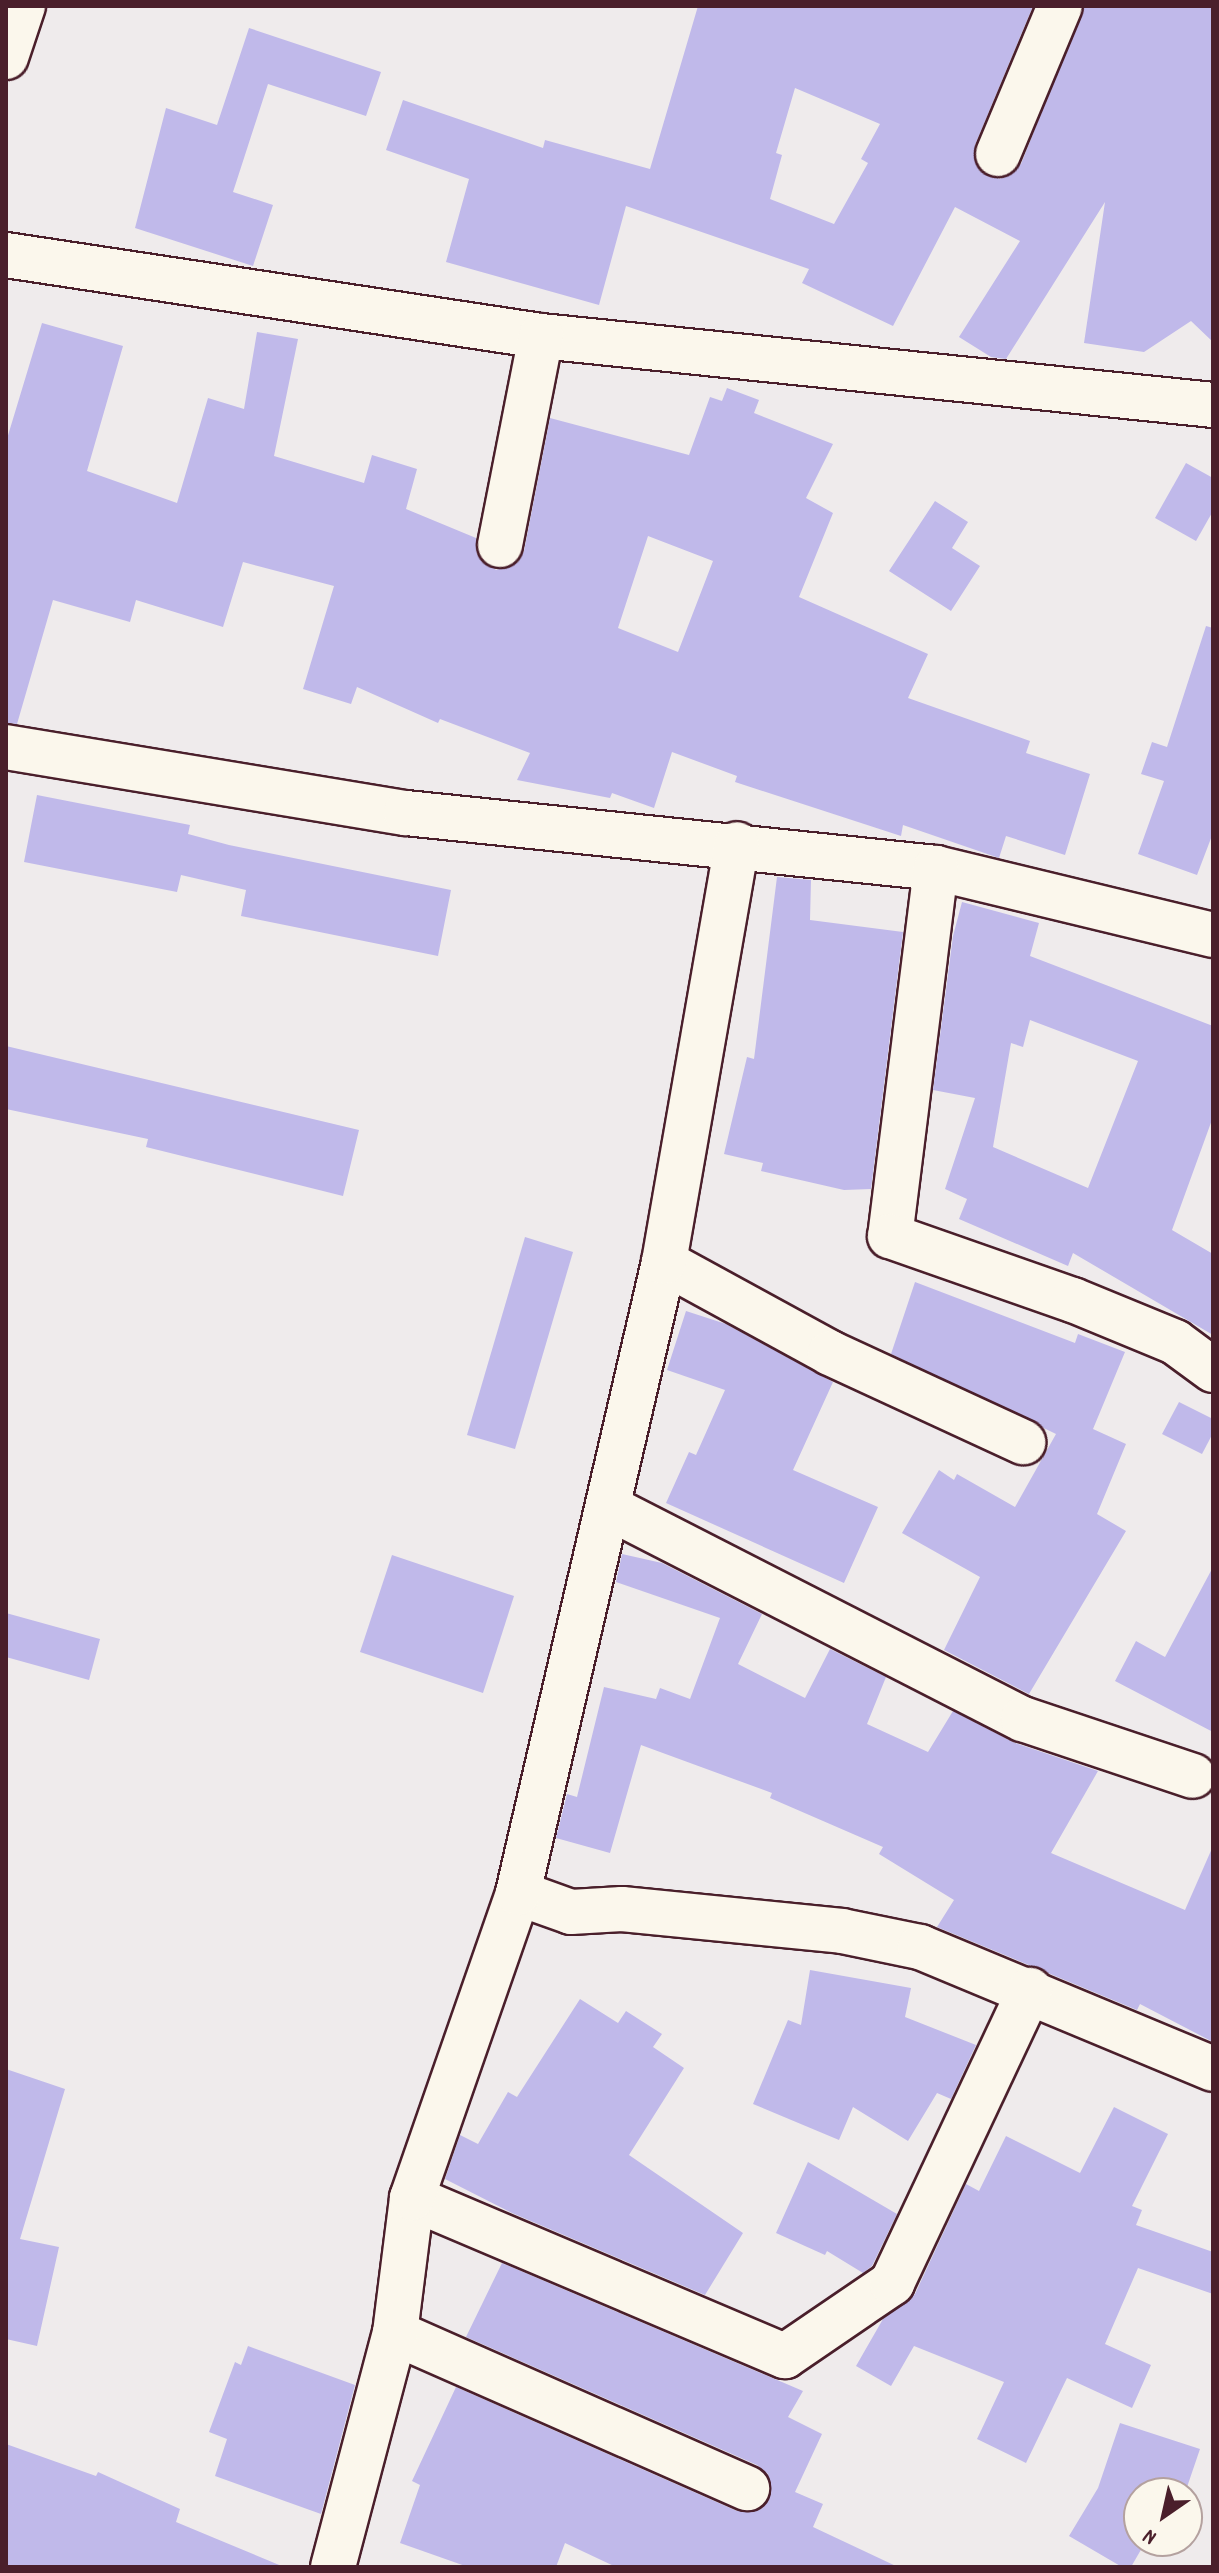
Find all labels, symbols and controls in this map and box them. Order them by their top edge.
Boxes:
north arrow [1123,2477,1203,2557]
text: N [1137,2520,1164,2552]

